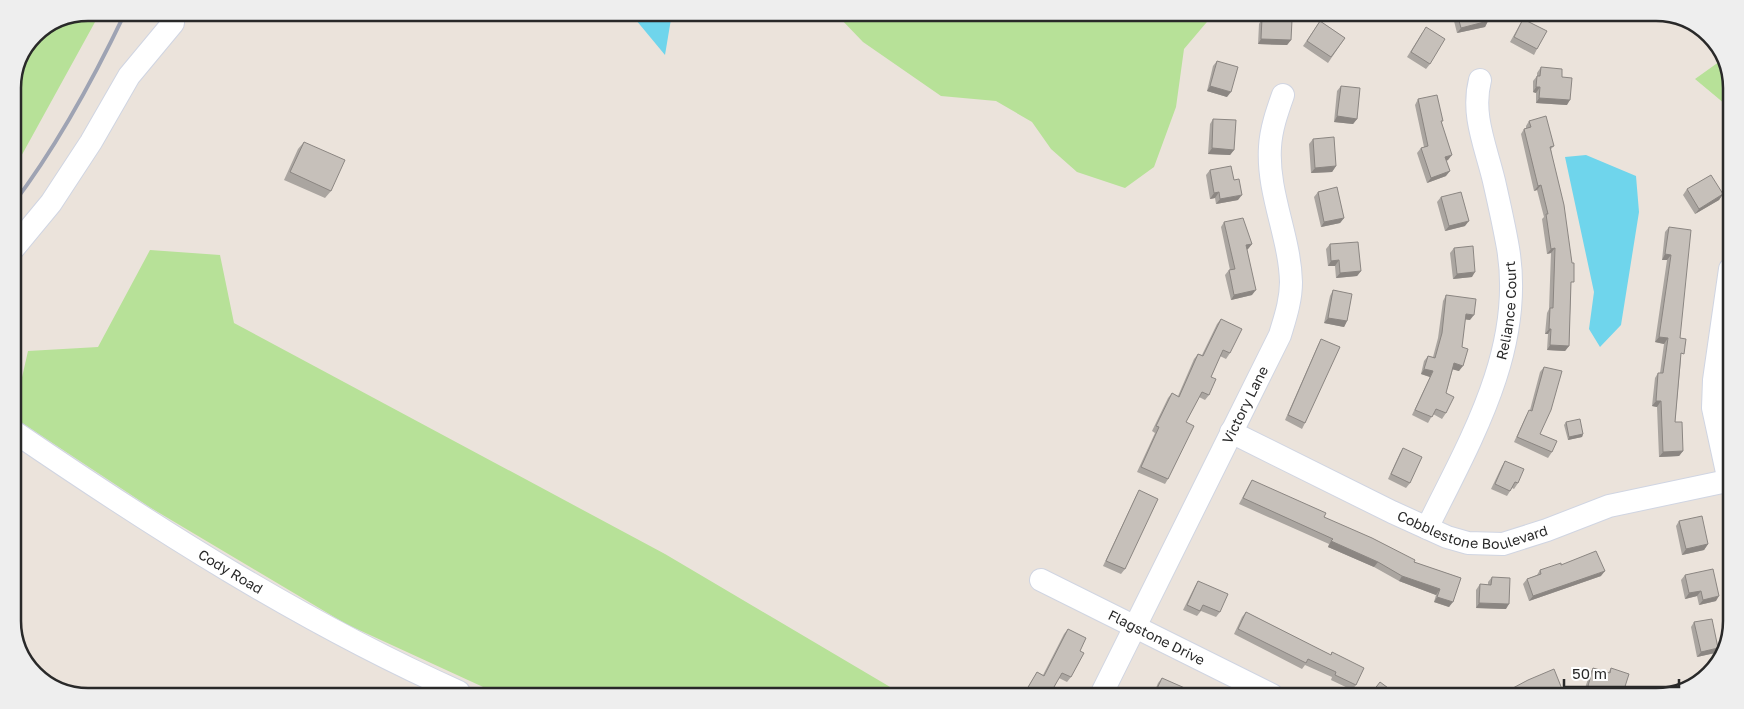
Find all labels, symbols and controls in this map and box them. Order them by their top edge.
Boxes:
street label: Reliance Court [1492,260,1519,361]
street label: Victory Lane [1218,363,1271,446]
street label: Cobblestone Boulevard [1395,507,1550,553]
street label: Cody Road [195,545,266,597]
street label: Flagstone Drive [1106,606,1208,668]
scale bar [1564,656,1679,688]
text: 50 m [1572,664,1607,682]

